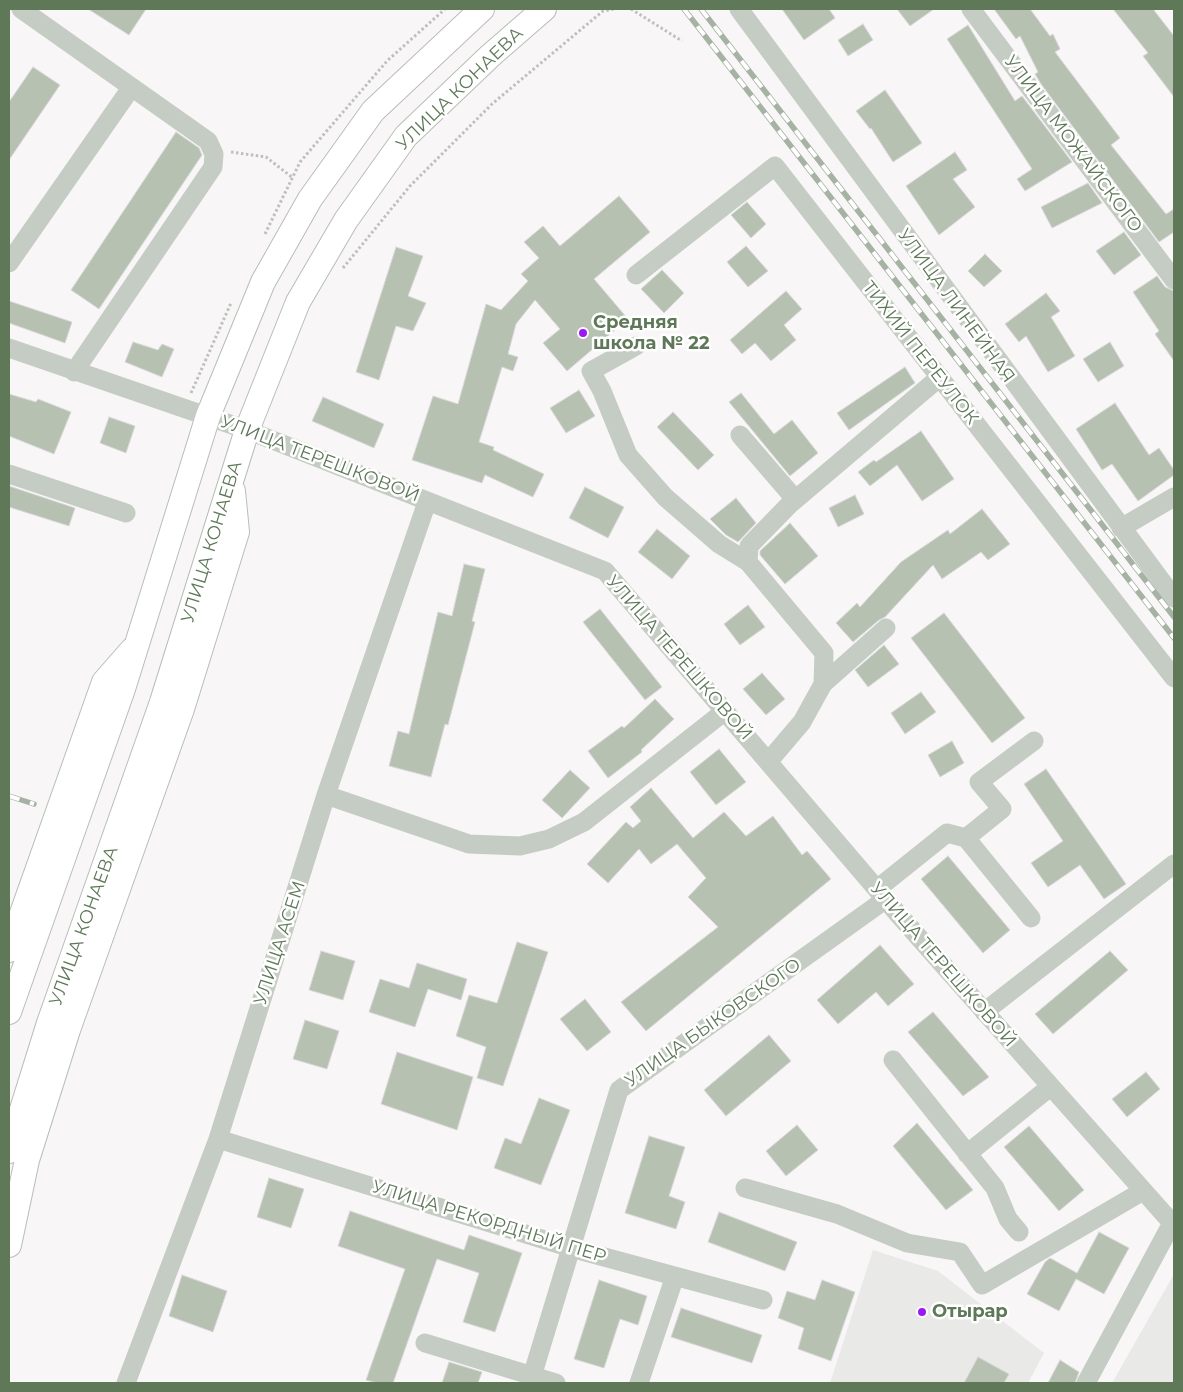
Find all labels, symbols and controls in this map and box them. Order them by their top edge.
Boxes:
street label: УЛИЦА КОНАЕВА [392,23,528,155]
street label: УЛИЦА МОЖАЙСКОГО [999,51,1147,237]
street label: УЛИЦА ЛИНЕЙНАЯ [893,225,1019,387]
street label: ТИХИЙ ПЕРЕУЛОК [857,277,983,429]
place label: Средняя школа № 22 [593,312,710,354]
marker: Средняя школа № 22 [577,327,589,339]
street label: УЛИЦА ТЕРЕШКОВОЙ [217,411,423,507]
street label: УЛИЦА КОНАЕВА [177,458,247,626]
street label: УЛИЦА ТЕРЕШКОВОЙ [601,571,757,745]
street label: УЛИЦА КОНАЕВА [45,843,123,1009]
street label: УЛИЦА АСЕМ [250,878,310,1008]
street label: УЛИЦА ТЕРЕШКОВОЙ [865,878,1021,1052]
street label: УЛИЦА БЫКОВСКОГО [621,954,805,1092]
street label: УЛИЦА РЕКОРДНЫЙ ПЕР [369,1176,609,1268]
place label: Отырар [932,1301,1008,1323]
marker: Отырар [916,1306,928,1318]

